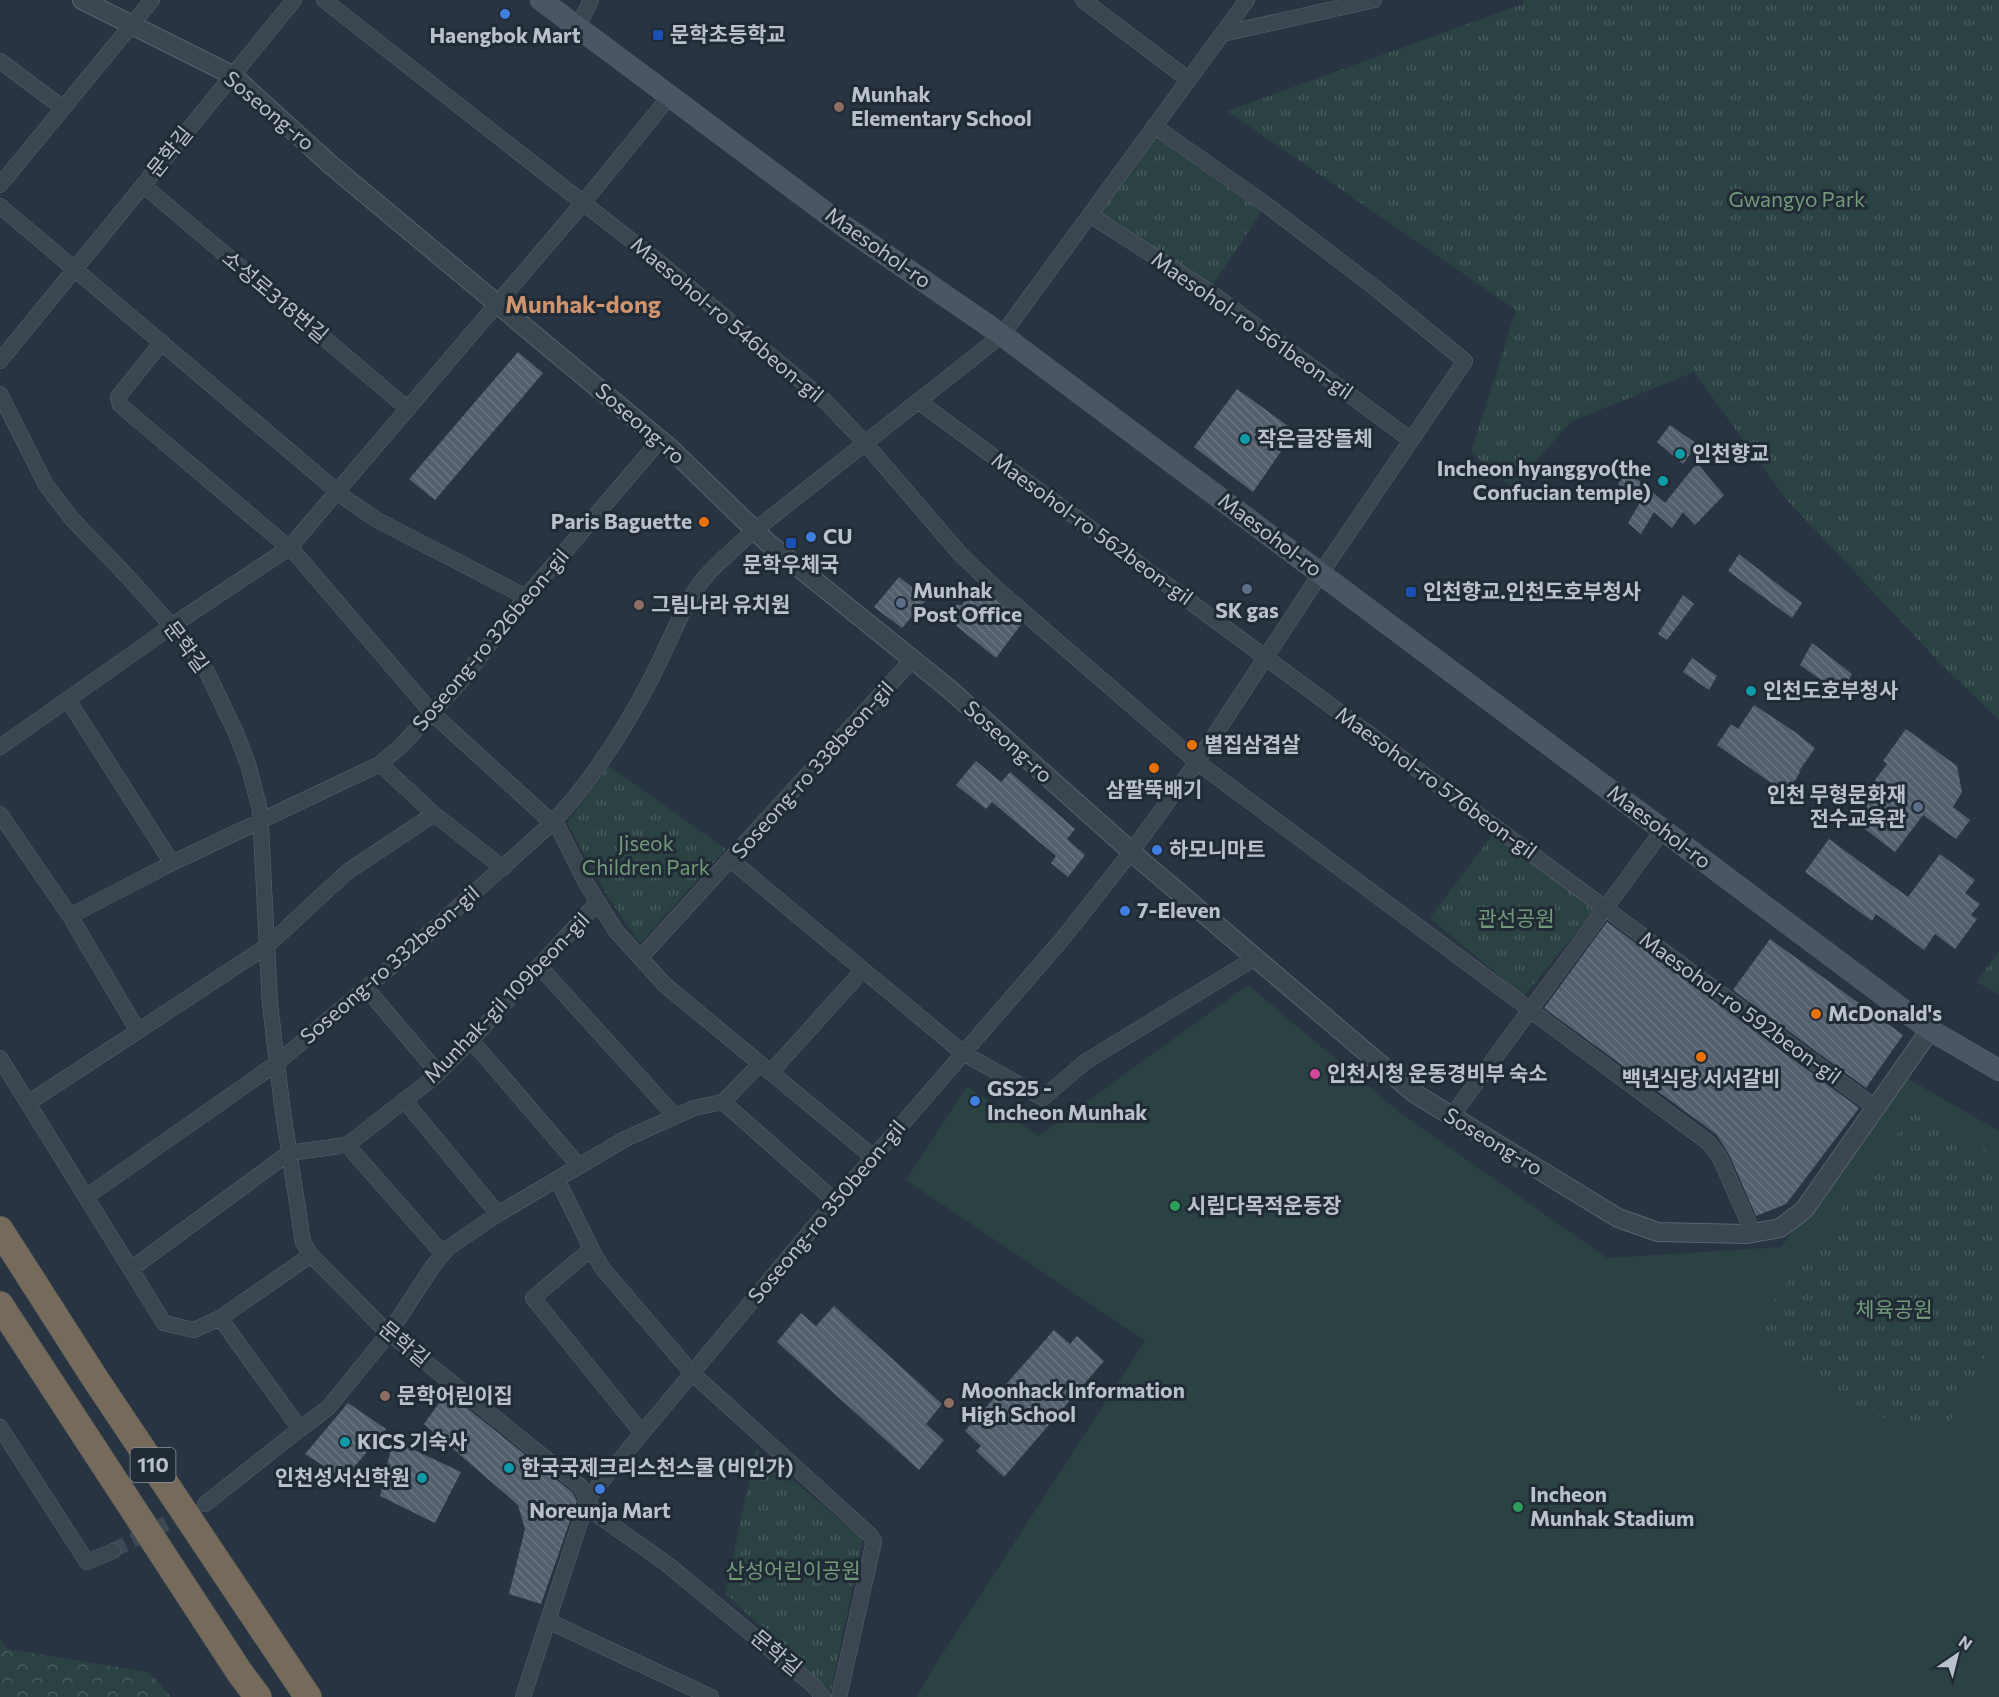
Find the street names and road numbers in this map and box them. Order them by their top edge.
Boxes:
street label: Soseong-ro [220,65,320,155]
street label: 문학길 [141,121,197,181]
street label: Maesohol-ro [821,201,937,292]
street label: Maesohol-ro 546beon-gil [627,231,829,407]
street label: 소성로318번길 [218,244,334,347]
street label: Maesohol-ro 561beon-gil [1147,246,1358,404]
street label: Soseong-ro [591,377,691,468]
street label: Maesohol-ro 562beon-gil [987,446,1198,609]
street label: Maesohol-ro [1214,487,1328,581]
street label: Soseong-ro 326beon-gil [406,543,573,735]
street label: 문학길 [160,615,215,677]
street label: Soseong-ro 338beon-gil [726,675,898,863]
street label: Soseong-ro [960,695,1058,787]
street label: Maesohol-ro 576beon-gil [1331,700,1542,863]
street label: Maesohol-ro [1603,779,1717,873]
street label: Soseong-ro 332beon-gil [294,879,484,1048]
street label: Munhak-gil 109beon-gil [418,907,594,1087]
street label: Maesohol-ro 592beon-gil [1635,925,1846,1088]
street label: Soseong-ro [1440,1102,1547,1180]
street label: Soseong-ro 350beon-gil [742,1114,910,1308]
street label: 문학길 [375,1315,435,1371]
road number: 110 [130,1448,176,1482]
street label: 문학길 [747,1624,807,1680]

